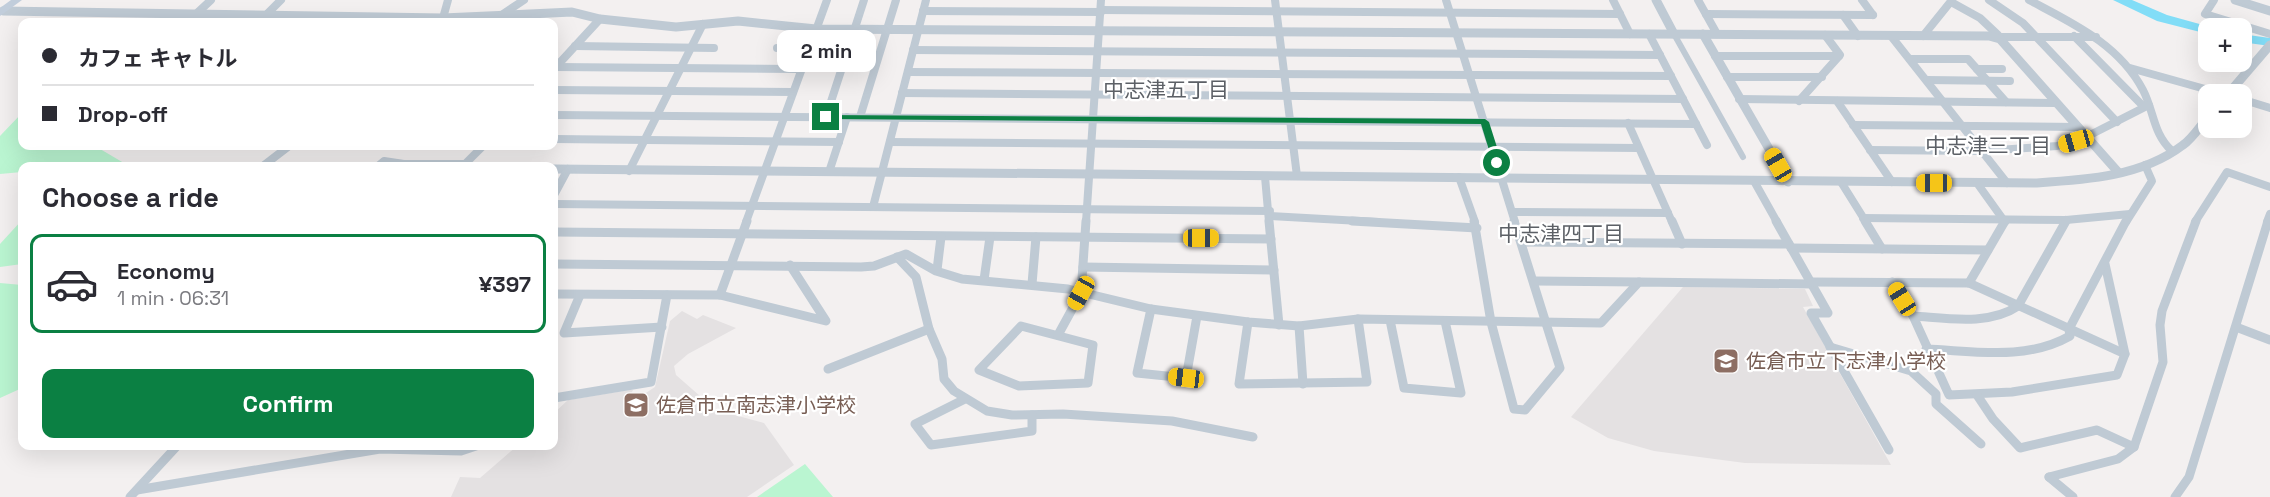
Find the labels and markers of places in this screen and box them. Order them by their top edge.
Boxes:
school or university icon: 佐倉市立下志津小学校 [1711,346,1741,376]
place label: 佐倉市立下志津小学校 [1746,348,1946,374]
school or university icon: 佐倉市立南志津小学校 [621,390,651,420]
place label: 佐倉市立南志津小学校 [656,392,856,418]

